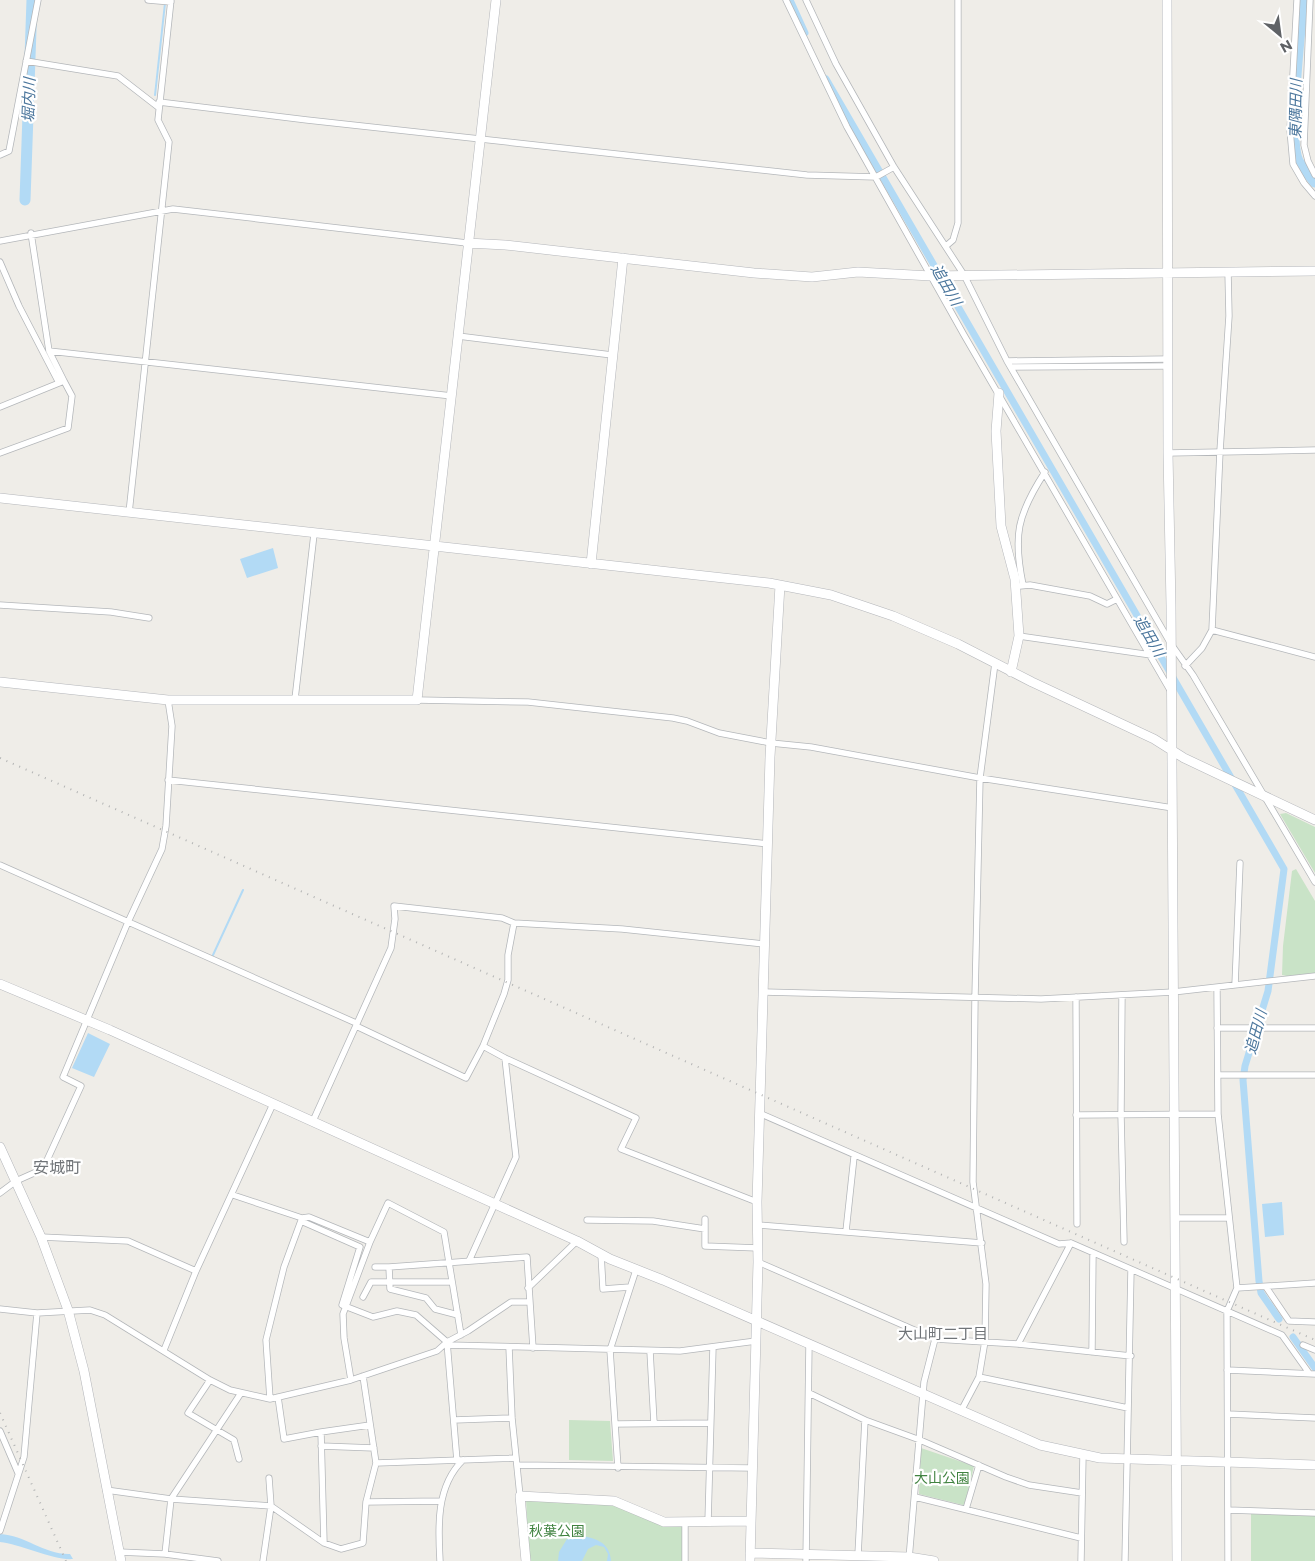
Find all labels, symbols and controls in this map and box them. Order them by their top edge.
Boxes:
north arrow [1255,10,1305,60]
text: N [1277,36,1296,57]
water label: 堀内川 [18,75,39,123]
water label: 東隅田川 [1285,77,1306,139]
water label: 追田川 [927,261,967,311]
water label: 追田川 [1130,612,1170,662]
water label: 追田川 [1241,1006,1271,1056]
district label: 安城町 [33,1158,81,1177]
district label: 大山町二丁目 [898,1324,988,1343]
park label: 大山公園 [914,1469,970,1487]
park label: 秋葉公園 [529,1522,585,1540]

